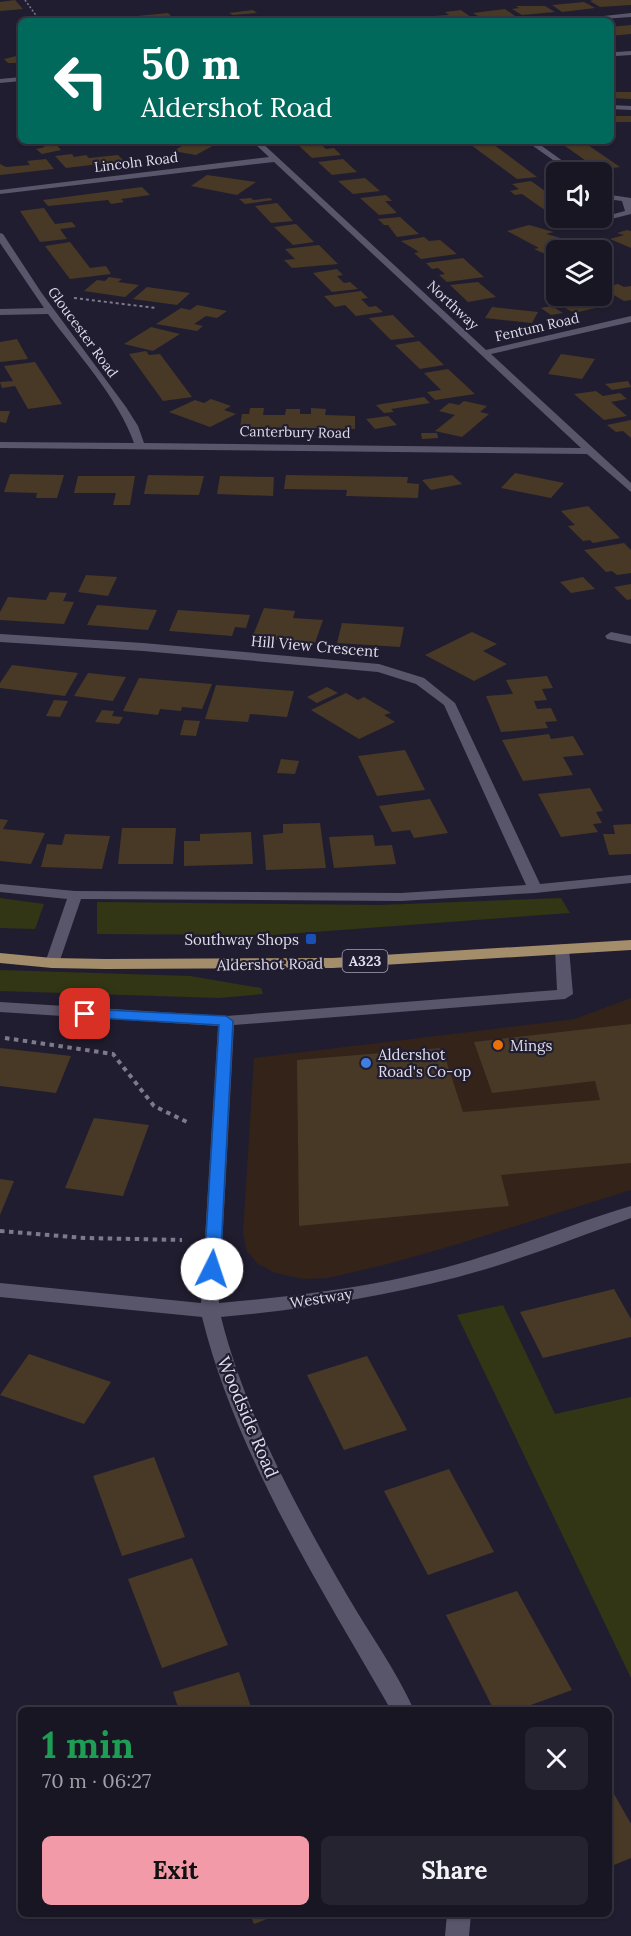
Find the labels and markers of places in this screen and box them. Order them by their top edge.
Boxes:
place label: Southway Shops [185,930,299,949]
marker: Southway Shops [304,932,318,946]
pin [59,988,110,1039]
place label: Mings [510,1036,552,1055]
marker: Mings [491,1038,505,1052]
place label: Aldershot Road's Co-op [377,1045,471,1081]
marker: Aldershot Road's Co-op [359,1056,373,1070]

